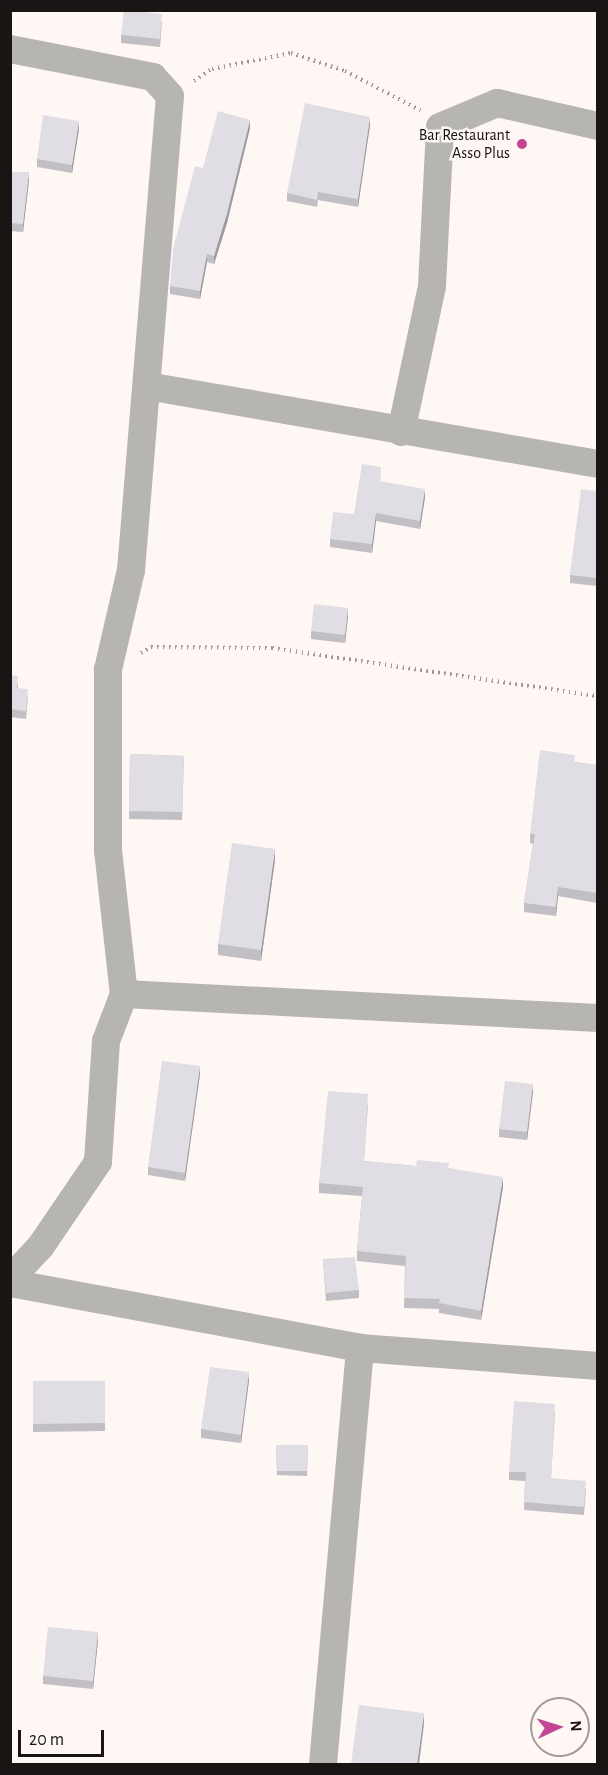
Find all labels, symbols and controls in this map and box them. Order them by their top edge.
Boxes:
place label: Bar Restaurant Asso Plus [419,125,510,163]
marker: Bar Restaurant Asso Plus [515,137,529,151]
north arrow [530,1697,590,1757]
scale bar [21,1718,106,1756]
text: N [568,1720,584,1732]
text: 20 m [29,1731,64,1749]

